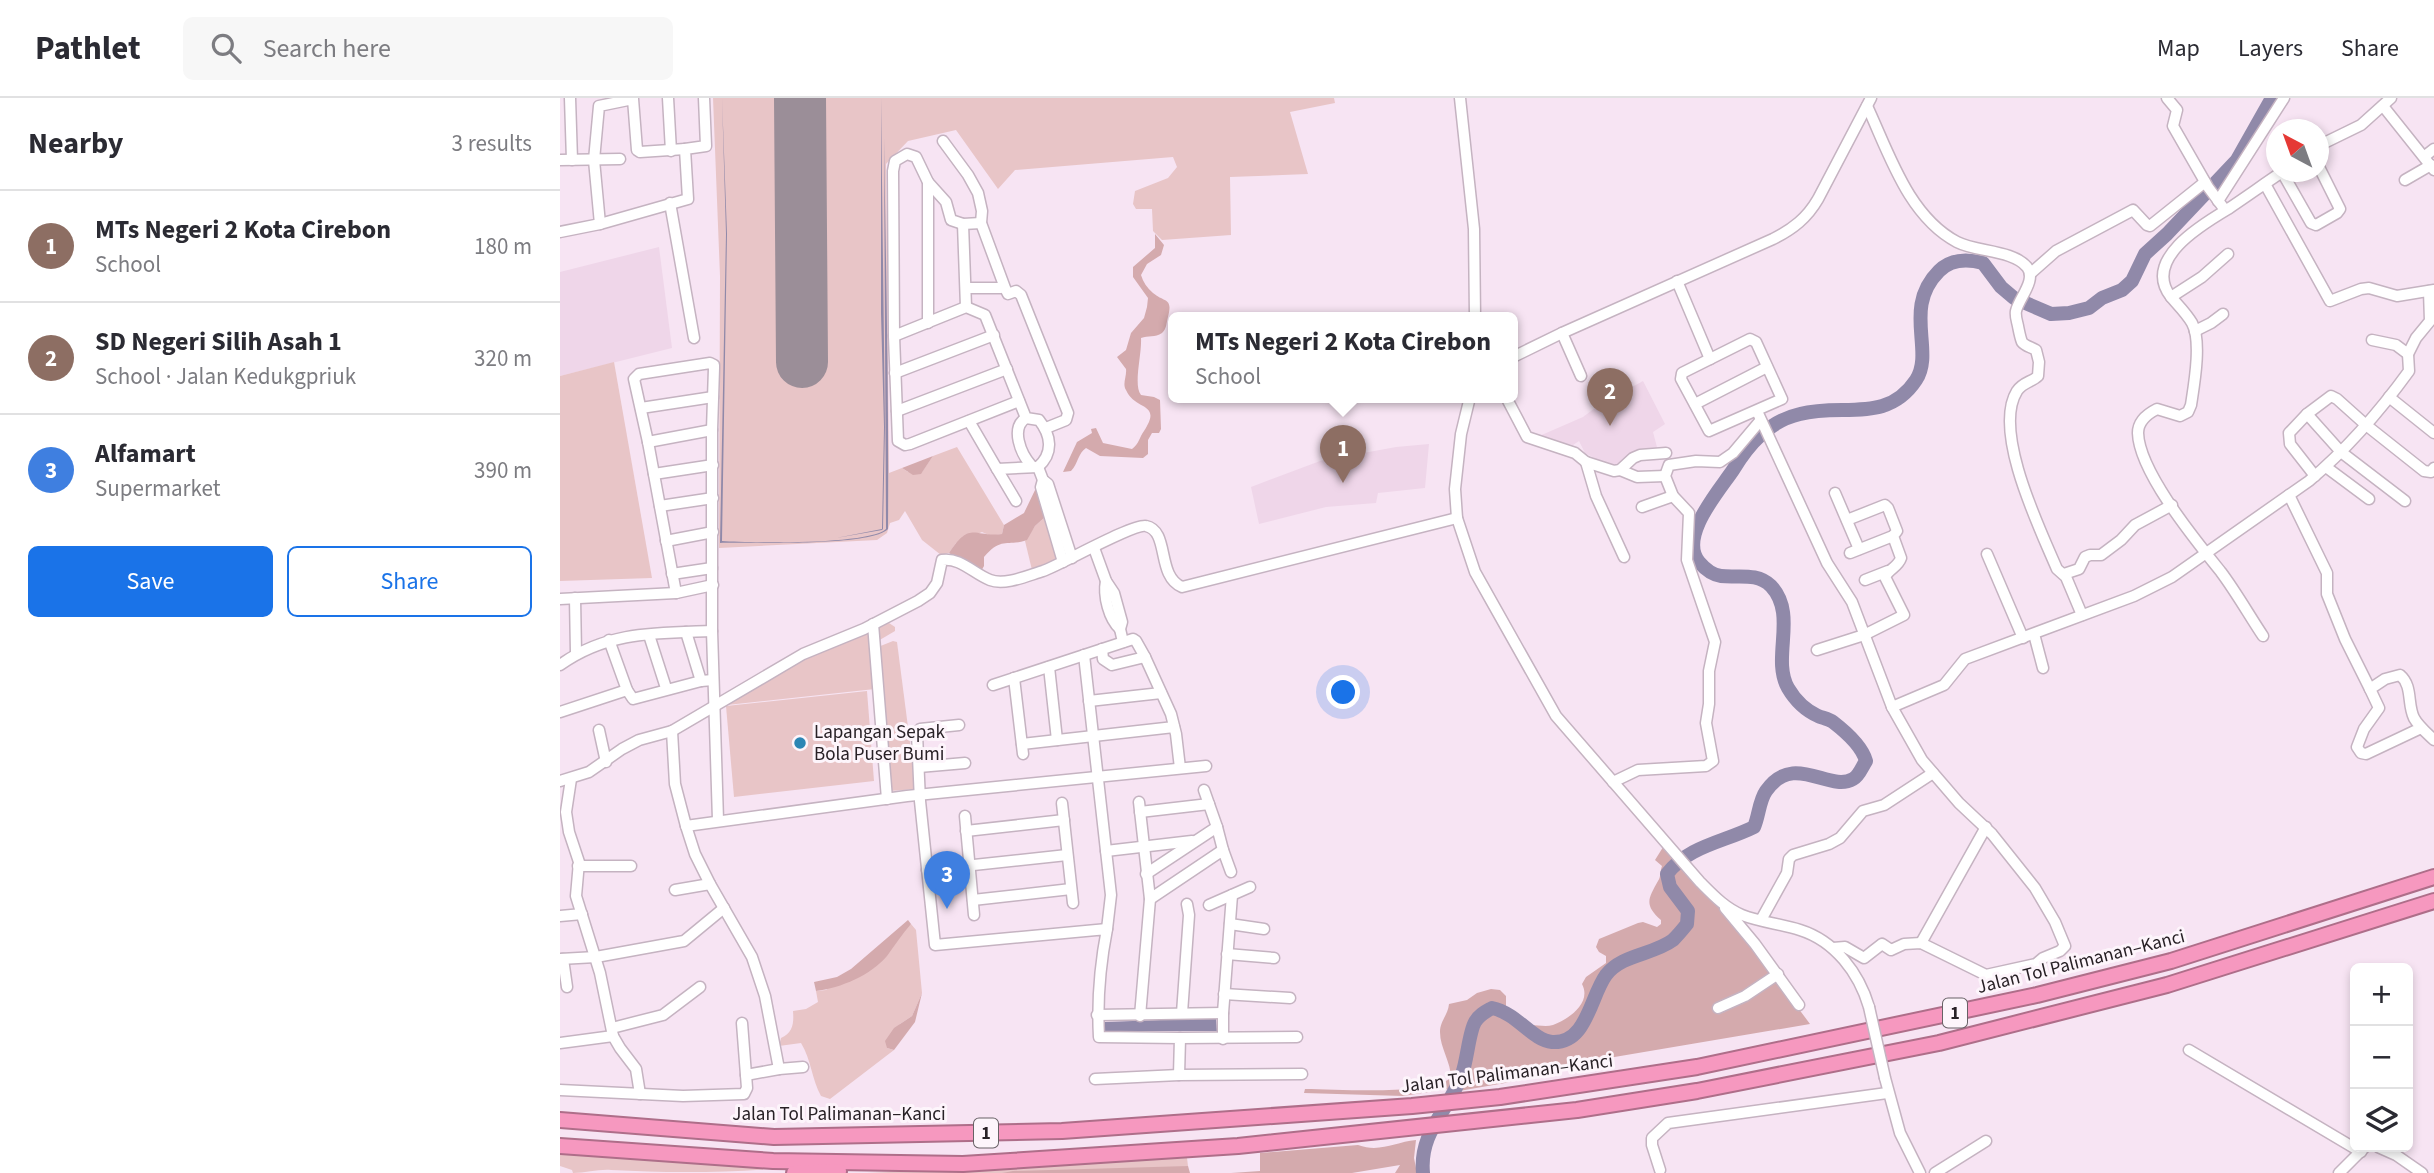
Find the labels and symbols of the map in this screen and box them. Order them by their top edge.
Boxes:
north arrow [2266,119,2329,182]
pin: 2 [1587,368,1633,426]
pin: 1 [1320,425,1366,483]
your location [1326,675,1360,709]
place label: Lapangan Sepak Bola Puser Bumi [814,719,946,768]
marker: Lapangan Sepak Bola Puser Bumi [792,735,808,751]
pin: 3 [924,851,970,909]
street label: Jalan Tol Palimanan–Kanci [1974,923,2188,1001]
road number: 1 [1943,998,1967,1028]
street label: Jalan Tol Palimanan–Kanci [1399,1048,1615,1100]
street label: Jalan Tol Palimanan–Kanci [732,1101,946,1128]
road number: 1 [974,1118,998,1148]

